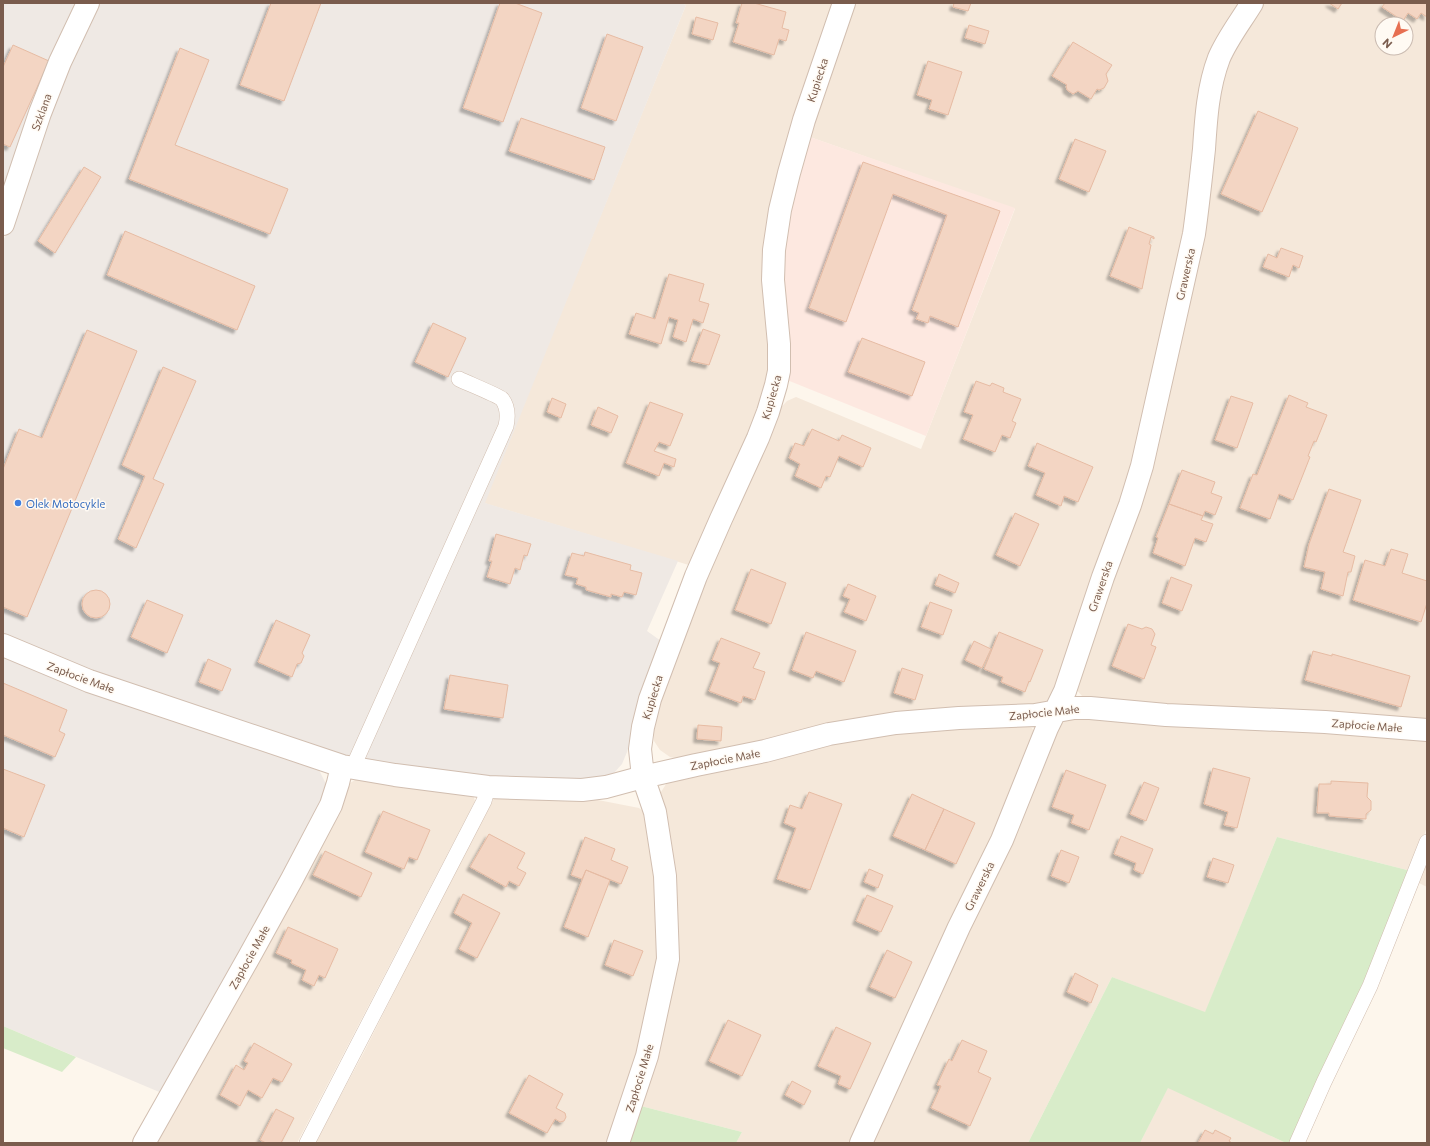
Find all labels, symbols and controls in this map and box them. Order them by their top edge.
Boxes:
north arrow [1374,16,1414,56]
text: N [1379,36,1394,51]
street label: Kupiecka [804,56,830,104]
street label: Szklana [28,92,54,132]
street label: Grawerska [1173,247,1197,301]
street label: Kupiecka [758,373,784,421]
place label: Olek Motocykle [26,497,106,510]
marker: Olek Motocykle [13,498,23,508]
street label: Grawerska [1085,559,1115,613]
street label: Zapłocie Małe [45,659,117,695]
street label: Kupiecka [639,673,665,721]
street label: Zapłocie Małe [1008,702,1080,722]
street label: Zapłocie Małe [1331,716,1403,734]
street label: Zapłocie Małe [689,746,761,772]
street label: Grawerska [961,859,997,913]
street label: Zapłocie Małe [226,923,272,991]
street label: Zapłocie Małe [622,1042,656,1114]

